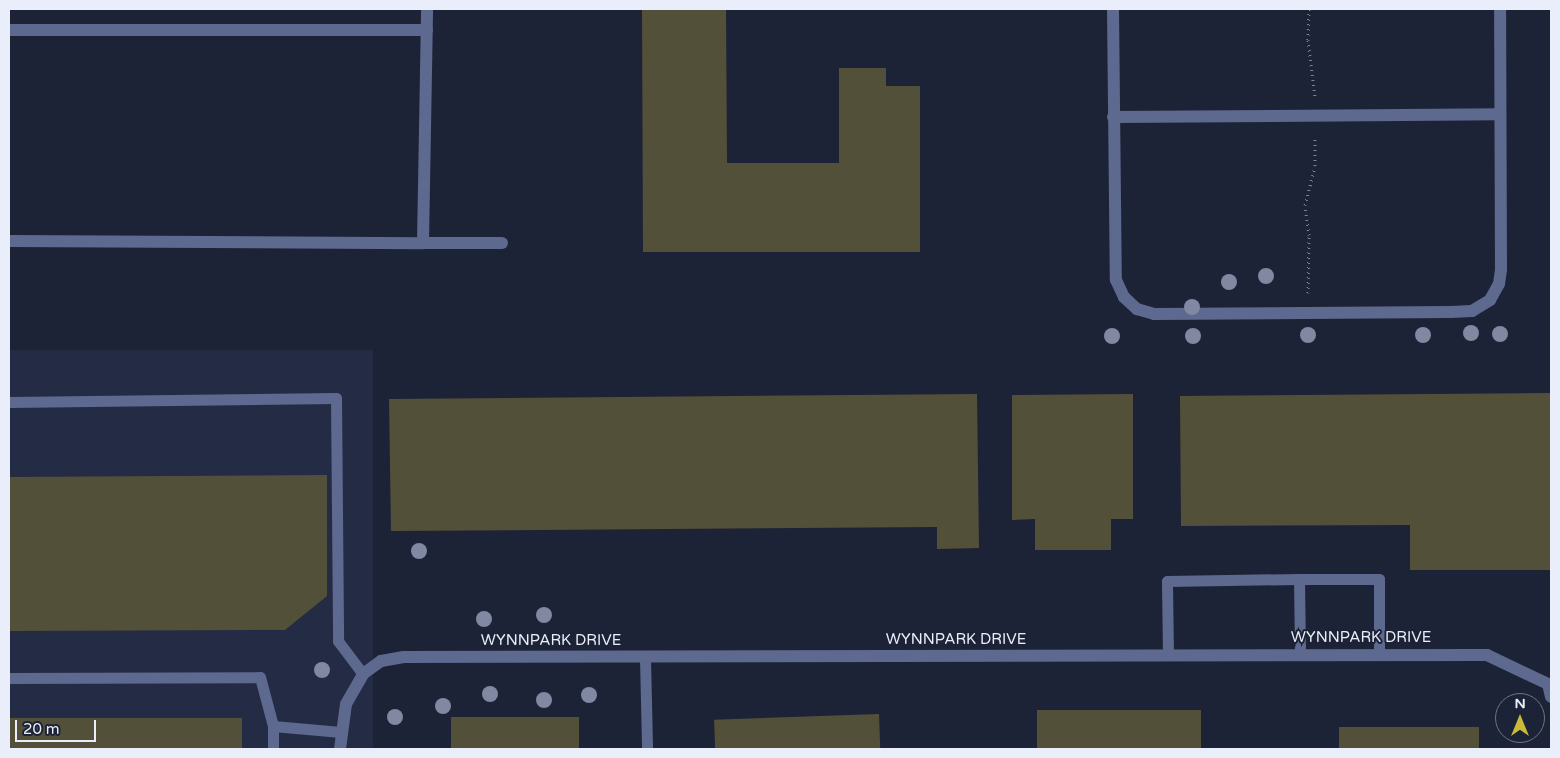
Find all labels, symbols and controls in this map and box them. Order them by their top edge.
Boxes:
street label: WYNNPARK DRIVE [1291,629,1431,647]
street label: WYNNPARK DRIVE [886,631,1026,649]
street label: WYNNPARK DRIVE [481,632,621,650]
north arrow [1495,693,1545,743]
text: N [1514,695,1526,712]
scale bar [18,710,99,742]
text: 20 m [23,720,60,738]

